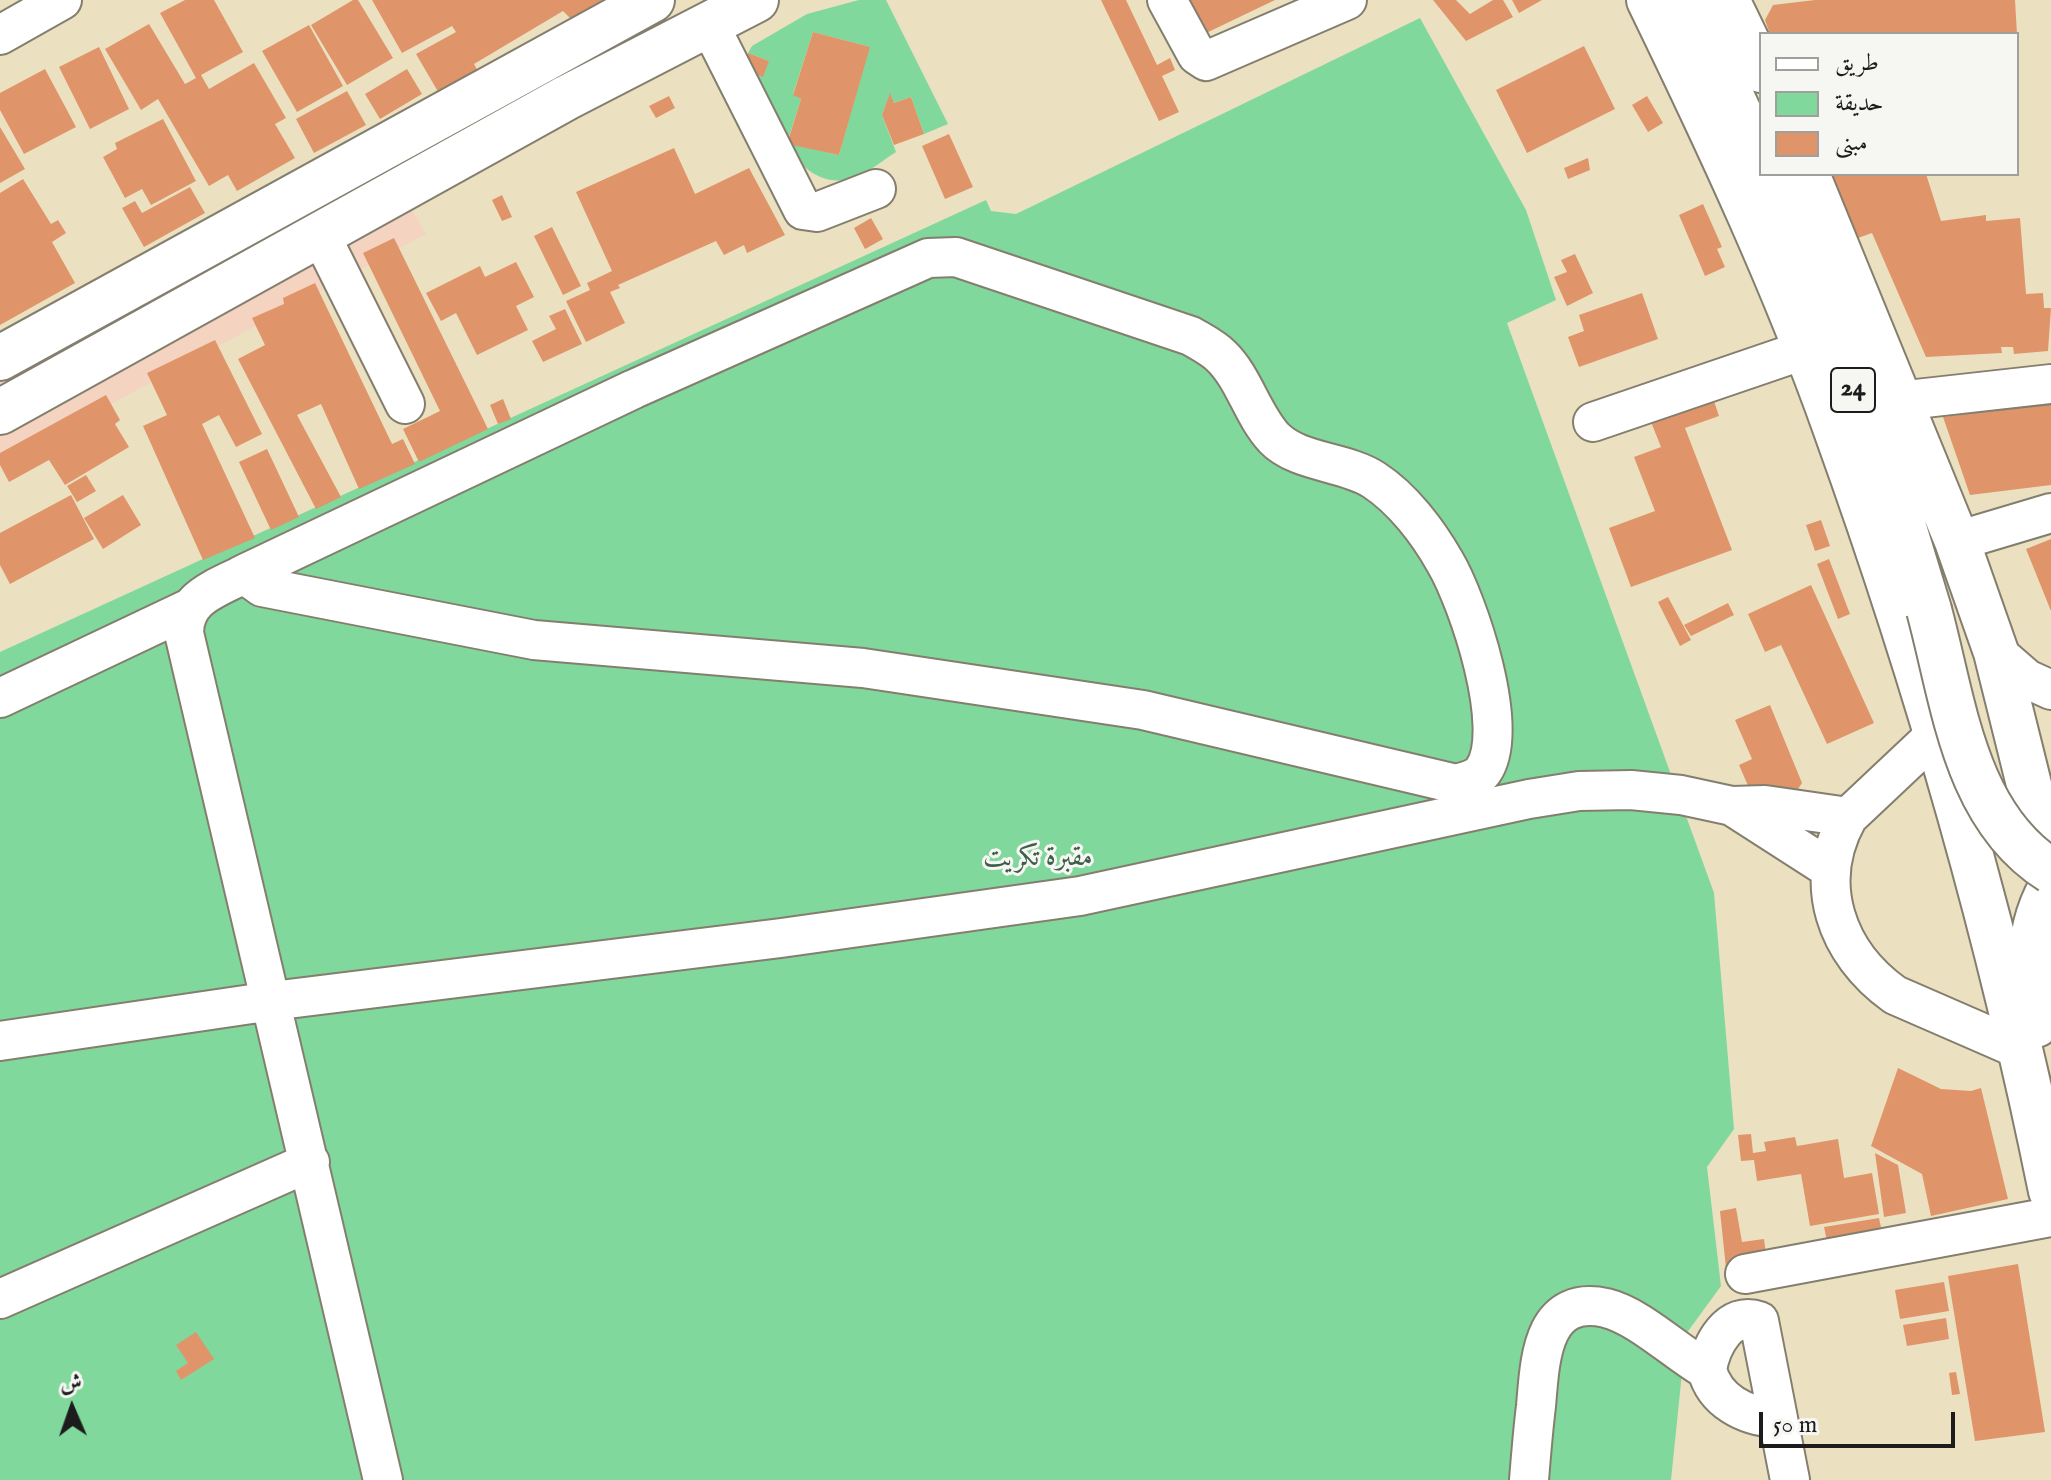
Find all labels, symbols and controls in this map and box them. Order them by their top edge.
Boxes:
legend [1759,32,2019,176]
text: طريق [1835,48,1879,79]
text: حديقة [1835,88,1884,119]
text: مبنى [1835,128,1868,159]
road number: 24 [1831,368,1875,412]
park label: مقبرة تكريت [983,842,1093,876]
north arrow [32,1368,112,1448]
text: ش [60,1370,83,1398]
scale bar [1763,1396,1959,1446]
text: 50 m [1773,1410,1817,1441]

